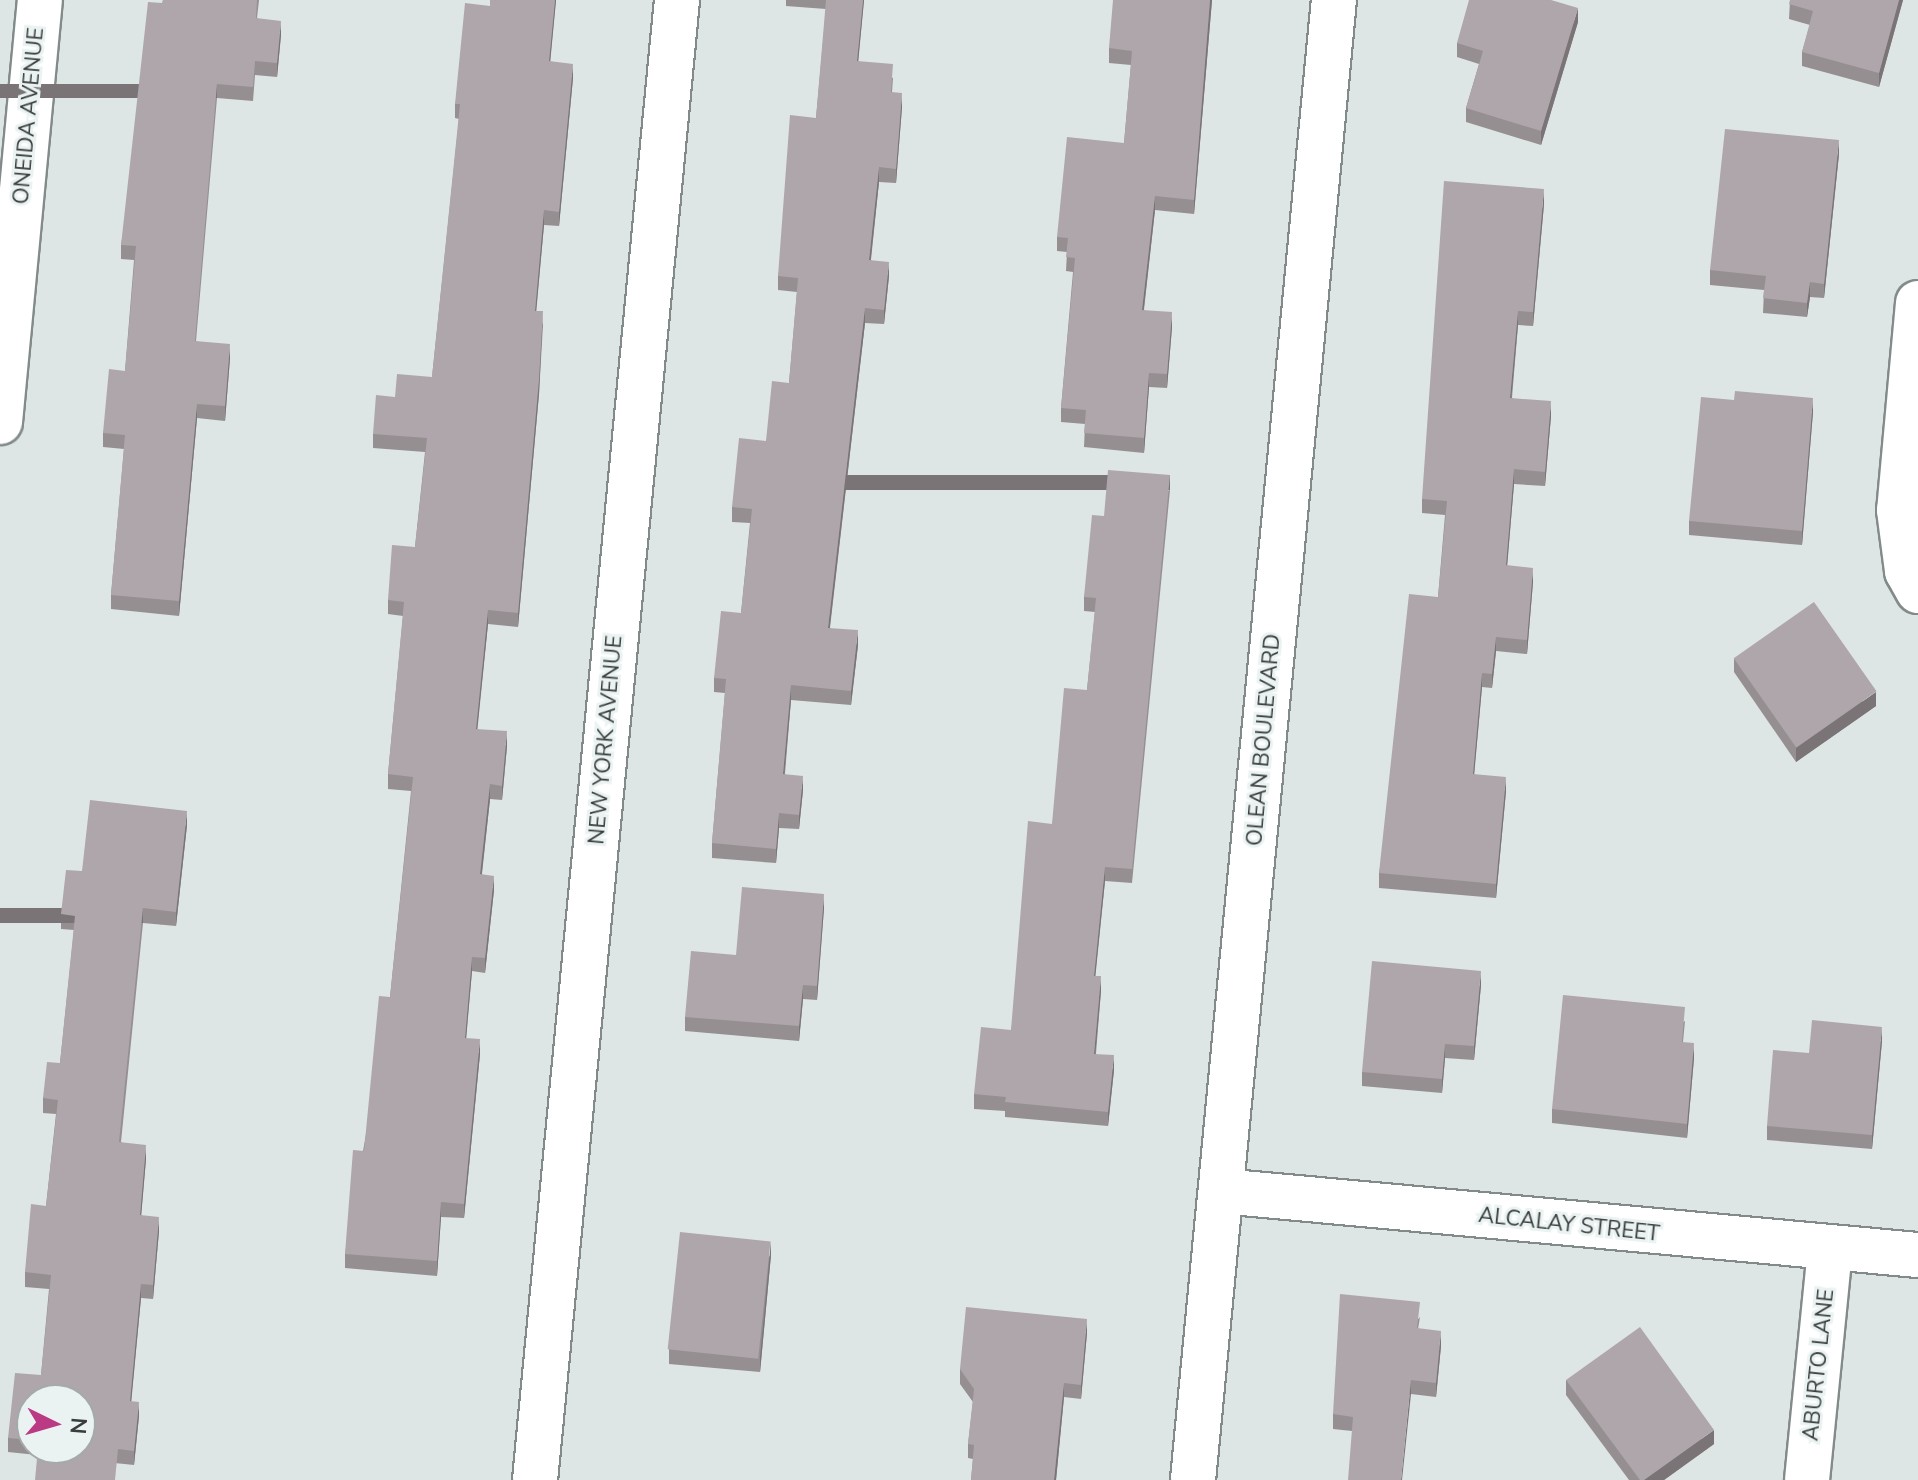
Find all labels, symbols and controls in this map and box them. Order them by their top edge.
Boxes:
street label: ONEIDA AVENUE [8,27,50,205]
street label: OLEAN BOULEVARD [1242,633,1286,847]
street label: NEW YORK AVENUE [584,634,628,846]
street label: ALCALAY STREET [1477,1202,1661,1248]
street label: ABURTO LANE [1798,1288,1840,1442]
north arrow [16,1384,96,1464]
text: N [62,1416,94,1435]

